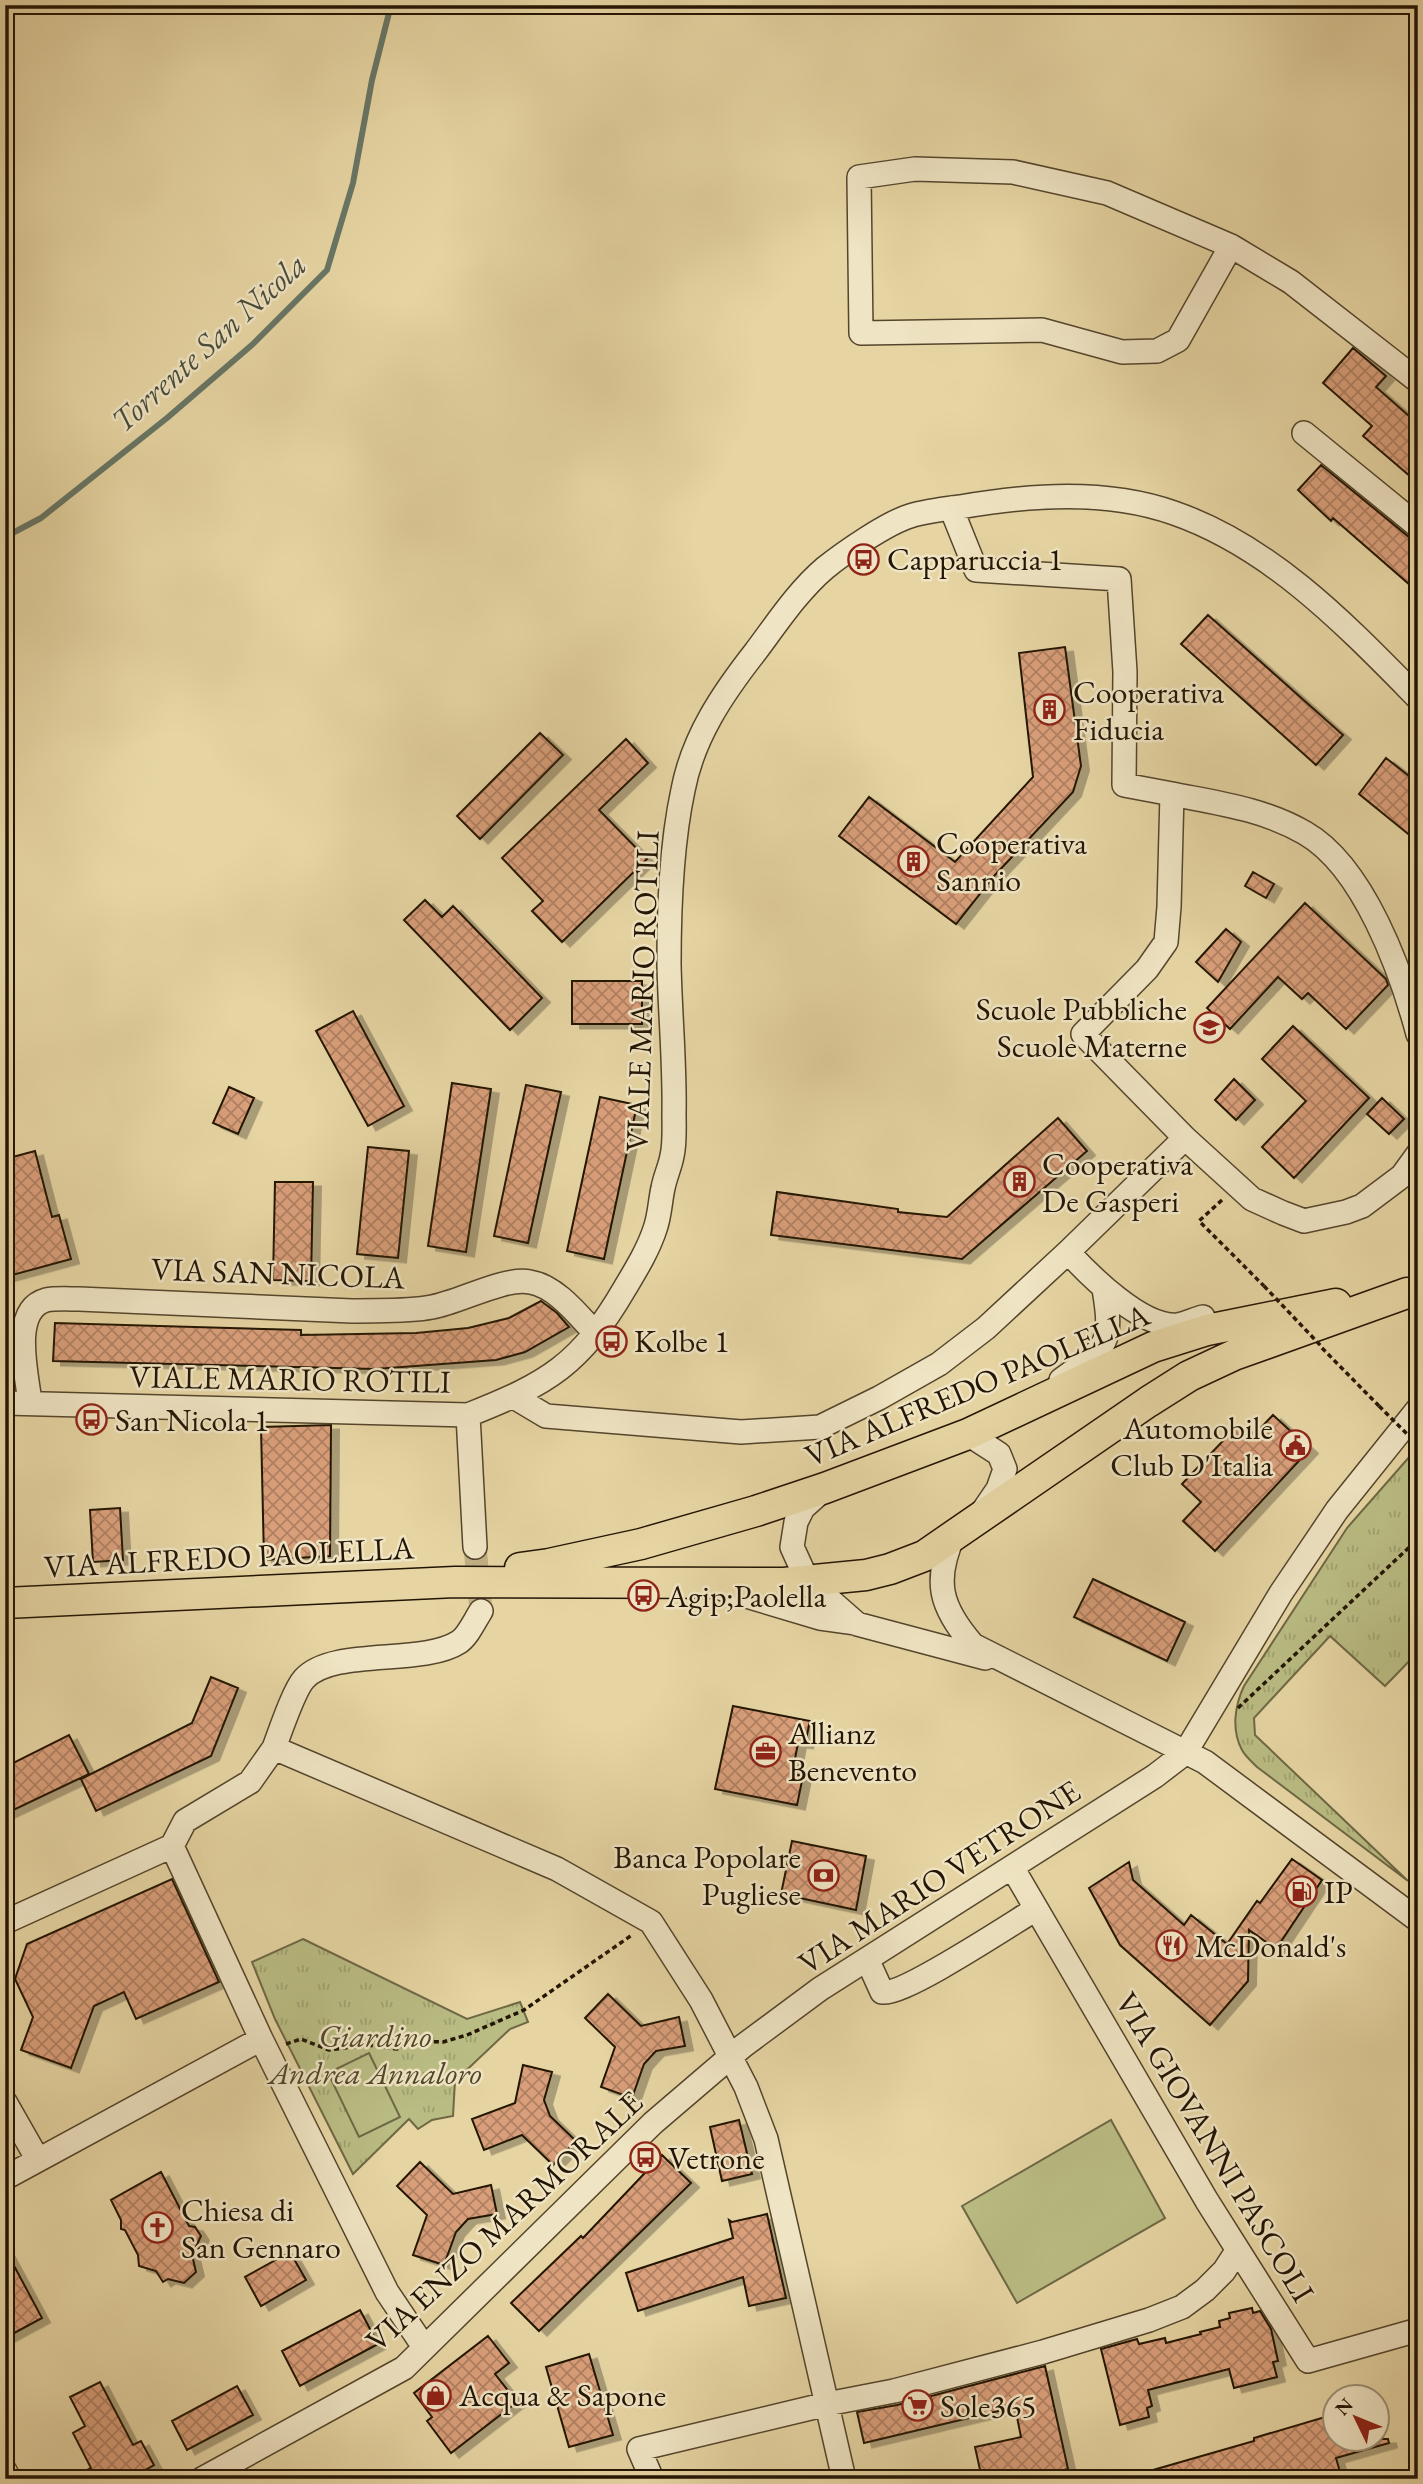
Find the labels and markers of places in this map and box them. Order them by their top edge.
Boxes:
place label: Capparuccia 1 [887,538,1063,580]
bus stop icon: Capparuccia 1 [847,542,881,576]
place label: Cooperativa Fiducia [1073,671,1224,750]
building icon: Cooperativa Fiducia [1033,693,1067,727]
place label: Cooperativa Sannio [936,822,1087,901]
building icon: Cooperativa Sannio [896,844,930,878]
place label: Scuole Pubbliche Scuole Materne [976,988,1187,1067]
school or university icon: Scuole Pubbliche Scuole Materne [1193,1010,1227,1044]
place label: Cooperativa De Gasperi [1042,1143,1193,1222]
building icon: Cooperativa De Gasperi [1002,1165,1036,1199]
place label: Kolbe 1 [634,1320,730,1362]
bus stop icon: Kolbe 1 [594,1324,628,1358]
place label: San Nicola 1 [115,1399,269,1441]
bus stop icon: San Nicola 1 [75,1403,109,1437]
place label: Automobile Club D'Italia [1110,1407,1273,1486]
public building icon: Automobile Club D'Italia [1279,1429,1313,1463]
place label: Agip;Paolella [665,1575,827,1617]
bus stop icon: Agip;Paolella [626,1579,660,1613]
place label: Allianz Benevento [787,1712,917,1791]
office icon: Allianz Benevento [748,1734,782,1768]
place label: Banca Popolare Pugliese [613,1836,801,1915]
bank icon: Banca Popolare Pugliese [807,1858,841,1892]
place label: IP [1324,1871,1353,1913]
fuel station icon: IP [1284,1875,1318,1909]
place label: McDonald's [1195,1925,1346,1967]
restaurant icon: McDonald's [1155,1929,1189,1963]
place label: Vetrone [668,2137,765,2179]
bus stop icon: Vetrone [628,2141,662,2175]
place label: Chiesa di San Gennaro [181,2189,341,2268]
church icon: Chiesa di San Gennaro [141,2211,175,2245]
place label: Acqua & Sapone [458,2374,666,2416]
shop icon: Acqua & Sapone [419,2378,453,2412]
place label: Sole365 [940,2385,1036,2427]
supermarket icon: Sole365 [900,2389,934,2423]

